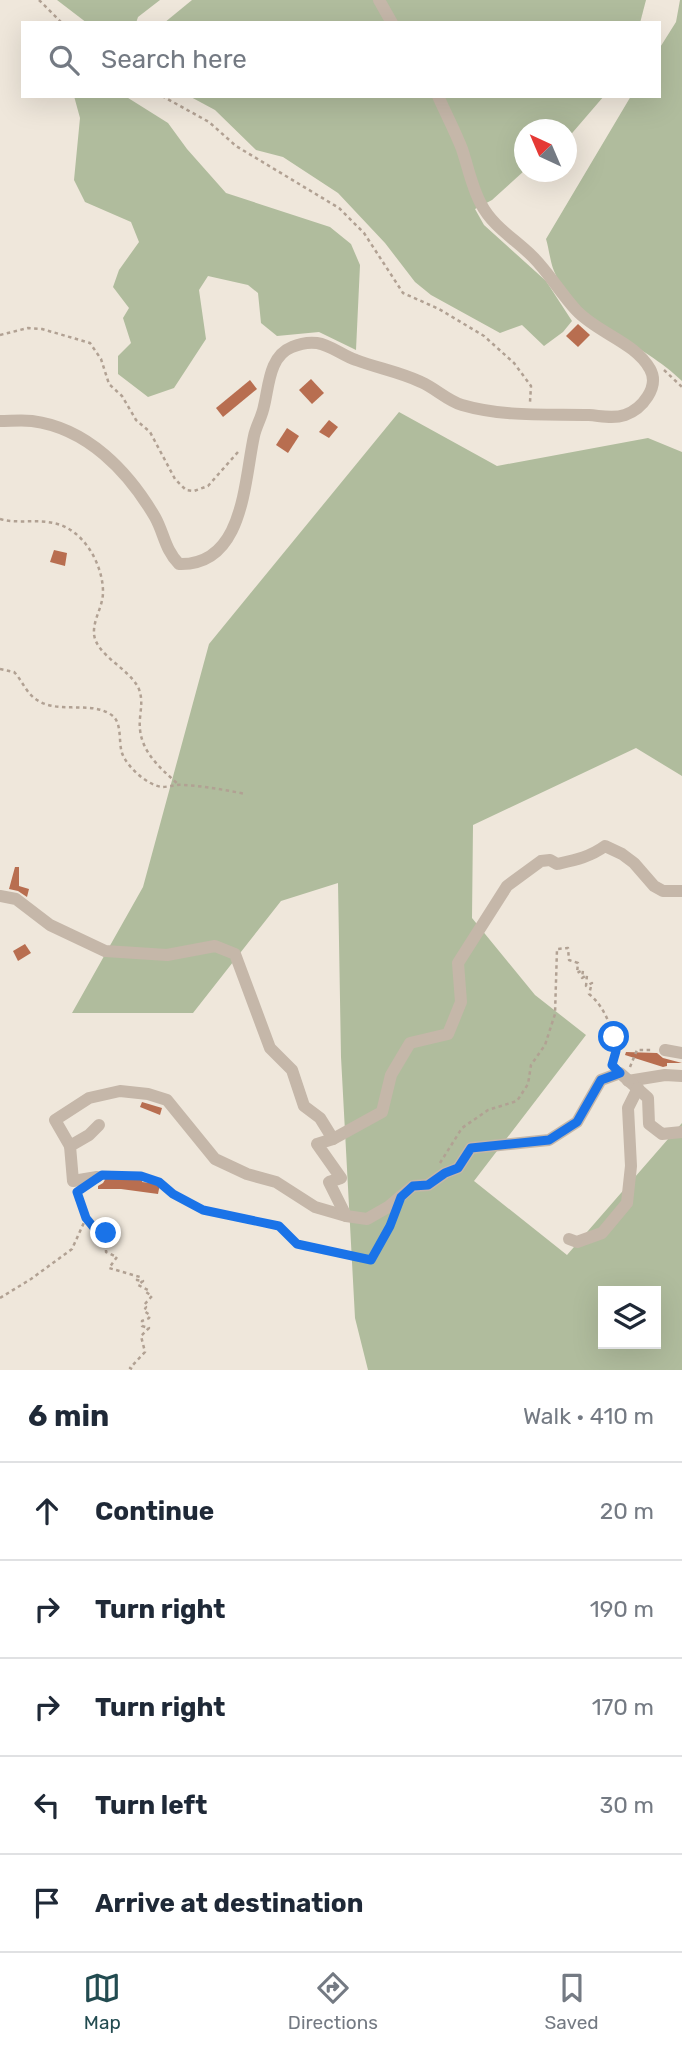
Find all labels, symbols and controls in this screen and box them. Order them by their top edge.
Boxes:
search box [21,21,661,98]
icon: search [45,41,83,79]
text: Search here [101,44,247,75]
north arrow [514,119,577,182]
route start [598,1021,629,1052]
route end [90,1217,121,1248]
map controls [598,1286,661,1349]
button: layers [598,1286,661,1349]
text: 6 min [28,1398,109,1434]
text: Walk · 410 m [523,1402,654,1430]
icon: ahead [28,1492,66,1530]
text: Continue [95,1496,214,1527]
text: 20 m [600,1497,654,1525]
icon: right [28,1590,66,1628]
text: Turn right [95,1594,225,1625]
text: 190 m [590,1595,654,1623]
icon: right [28,1688,66,1726]
text: Turn right [95,1692,225,1723]
text: 170 m [592,1693,654,1721]
icon: left [28,1786,66,1824]
text: Turn left [95,1790,207,1821]
text: 30 m [599,1791,654,1819]
icon: arrive [28,1884,66,1922]
text: Arrive at destination [95,1888,363,1919]
tab: Map [83,1969,121,2034]
tab: Directions [288,1969,378,2034]
tab: Saved [544,1969,599,2034]

